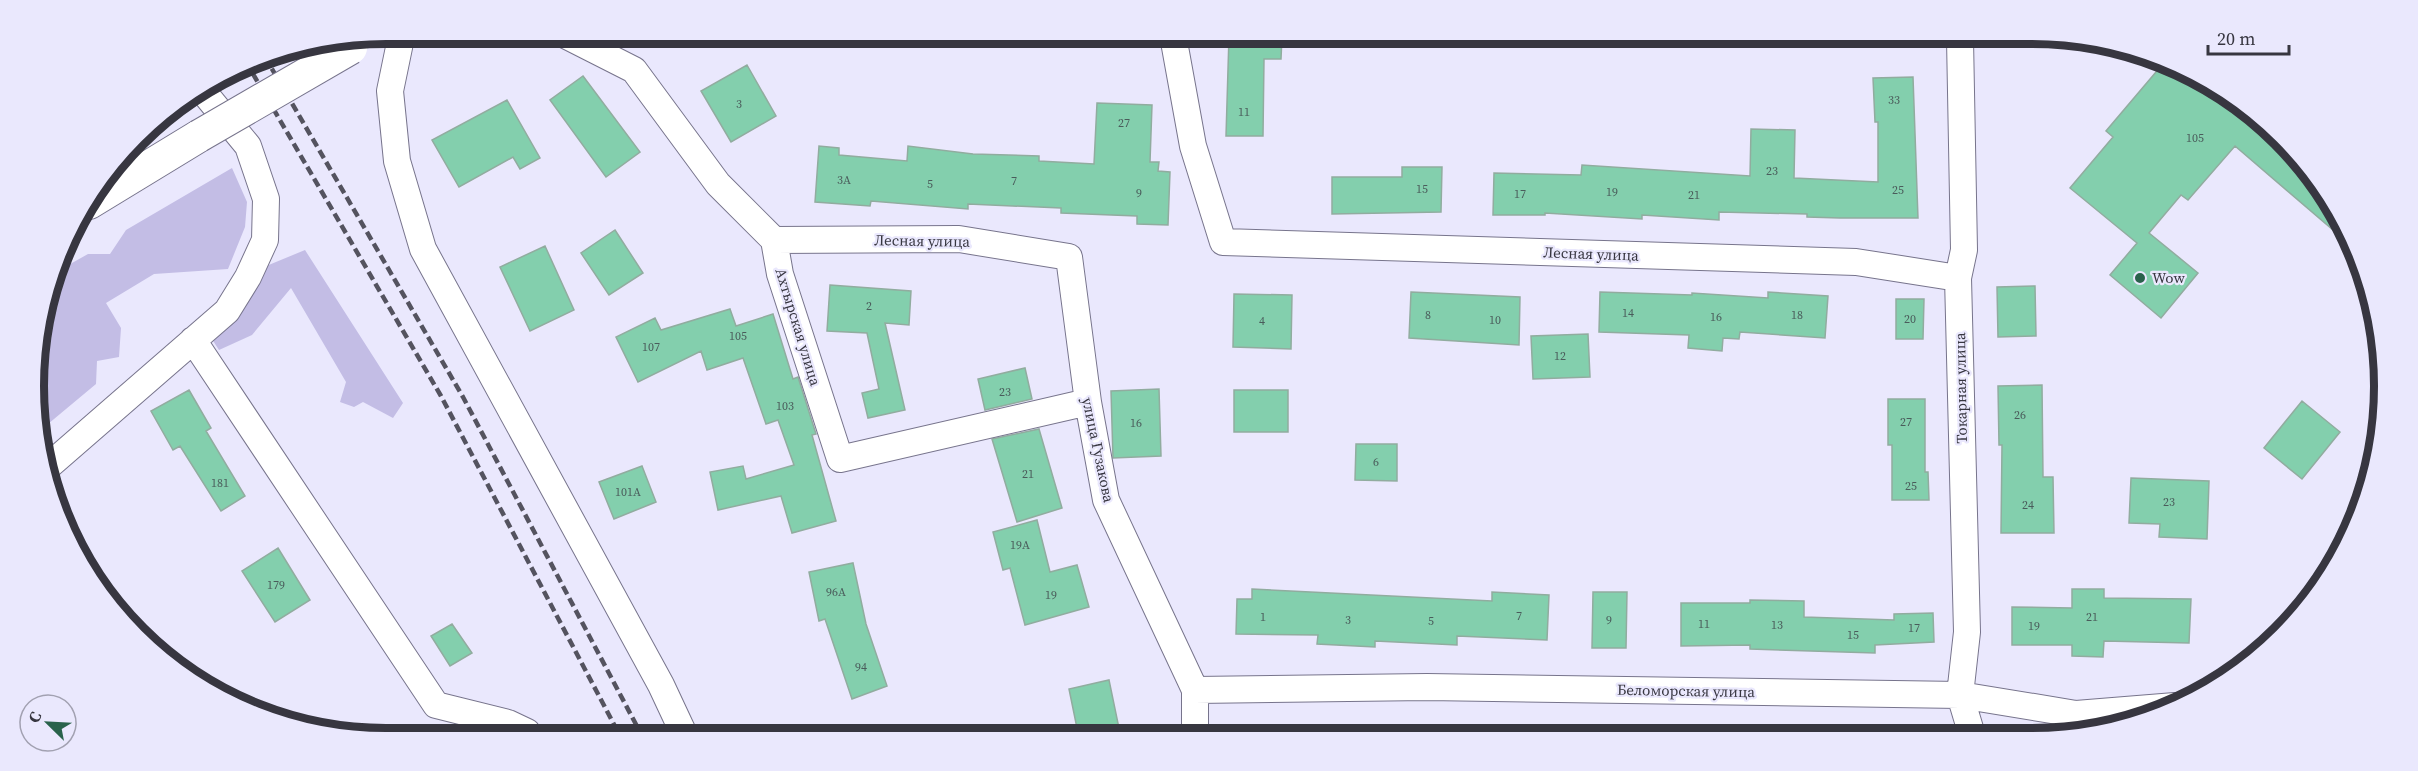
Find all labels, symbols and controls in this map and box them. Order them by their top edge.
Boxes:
scale bar [2208,18,2289,56]
text: 20 m [2217,26,2255,51]
house number: 33 [1888,92,1900,108]
house number: 3 [736,96,742,112]
house number: 11 [1238,104,1250,120]
house number: 27 [1118,115,1130,131]
house number: 105 [2186,130,2204,146]
house number: 23 [1766,163,1778,179]
house number: 3А [837,172,851,188]
house number: 7 [1011,173,1017,189]
house number: 5 [927,176,933,192]
house number: 15 [1416,181,1428,197]
house number: 25 [1892,182,1904,198]
house number: 19 [1606,184,1618,200]
house number: 9 [1136,185,1142,201]
house number: 17 [1514,186,1526,202]
house number: 21 [1688,187,1700,203]
street label: Лесная улица [874,229,970,252]
street label: Лесная улица [1543,241,1640,266]
street label: Ахтырская улица [771,265,826,389]
place label: Wow [2152,267,2186,288]
marker: Wow [2133,271,2147,285]
house number: 2 [866,298,872,314]
house number: 14 [1622,305,1634,321]
house number: 8 [1425,307,1431,323]
house number: 18 [1791,307,1803,323]
house number: 16 [1710,309,1722,325]
house number: 20 [1904,311,1916,327]
house number: 10 [1489,312,1501,328]
house number: 4 [1259,313,1265,329]
house number: 105 [729,328,747,344]
street label: Токарная улица [1949,332,1972,444]
house number: 107 [642,339,660,355]
house number: 12 [1554,348,1566,364]
house number: 23 [999,384,1011,400]
street label: улица Гузакова [1077,395,1120,505]
house number: 103 [776,398,794,414]
house number: 26 [2014,407,2026,423]
house number: 27 [1900,414,1912,430]
house number: 16 [1130,415,1142,431]
house number: 6 [1373,454,1379,470]
house number: 21 [1022,466,1034,482]
house number: 181 [211,475,229,491]
house number: 25 [1905,478,1917,494]
house number: 101А [615,484,641,500]
house number: 23 [2163,494,2175,510]
house number: 24 [2022,497,2034,513]
house number: 19А [1010,537,1030,553]
house number: 179 [267,577,285,593]
house number: 96А [826,584,846,600]
house number: 19 [1045,587,1057,603]
house number: 7 [1516,608,1522,624]
house number: 1 [1260,609,1266,625]
house number: 21 [2086,609,2098,625]
house number: 3 [1345,612,1351,628]
house number: 9 [1606,612,1612,628]
house number: 5 [1428,613,1434,629]
house number: 11 [1698,616,1710,632]
house number: 13 [1771,617,1783,633]
house number: 19 [2028,618,2040,634]
house number: 17 [1908,620,1920,636]
house number: 15 [1847,627,1859,643]
house number: 94 [855,659,867,675]
street label: Беломорская улица [1617,679,1755,702]
north arrow [18,693,78,753]
text: С [22,708,46,726]

